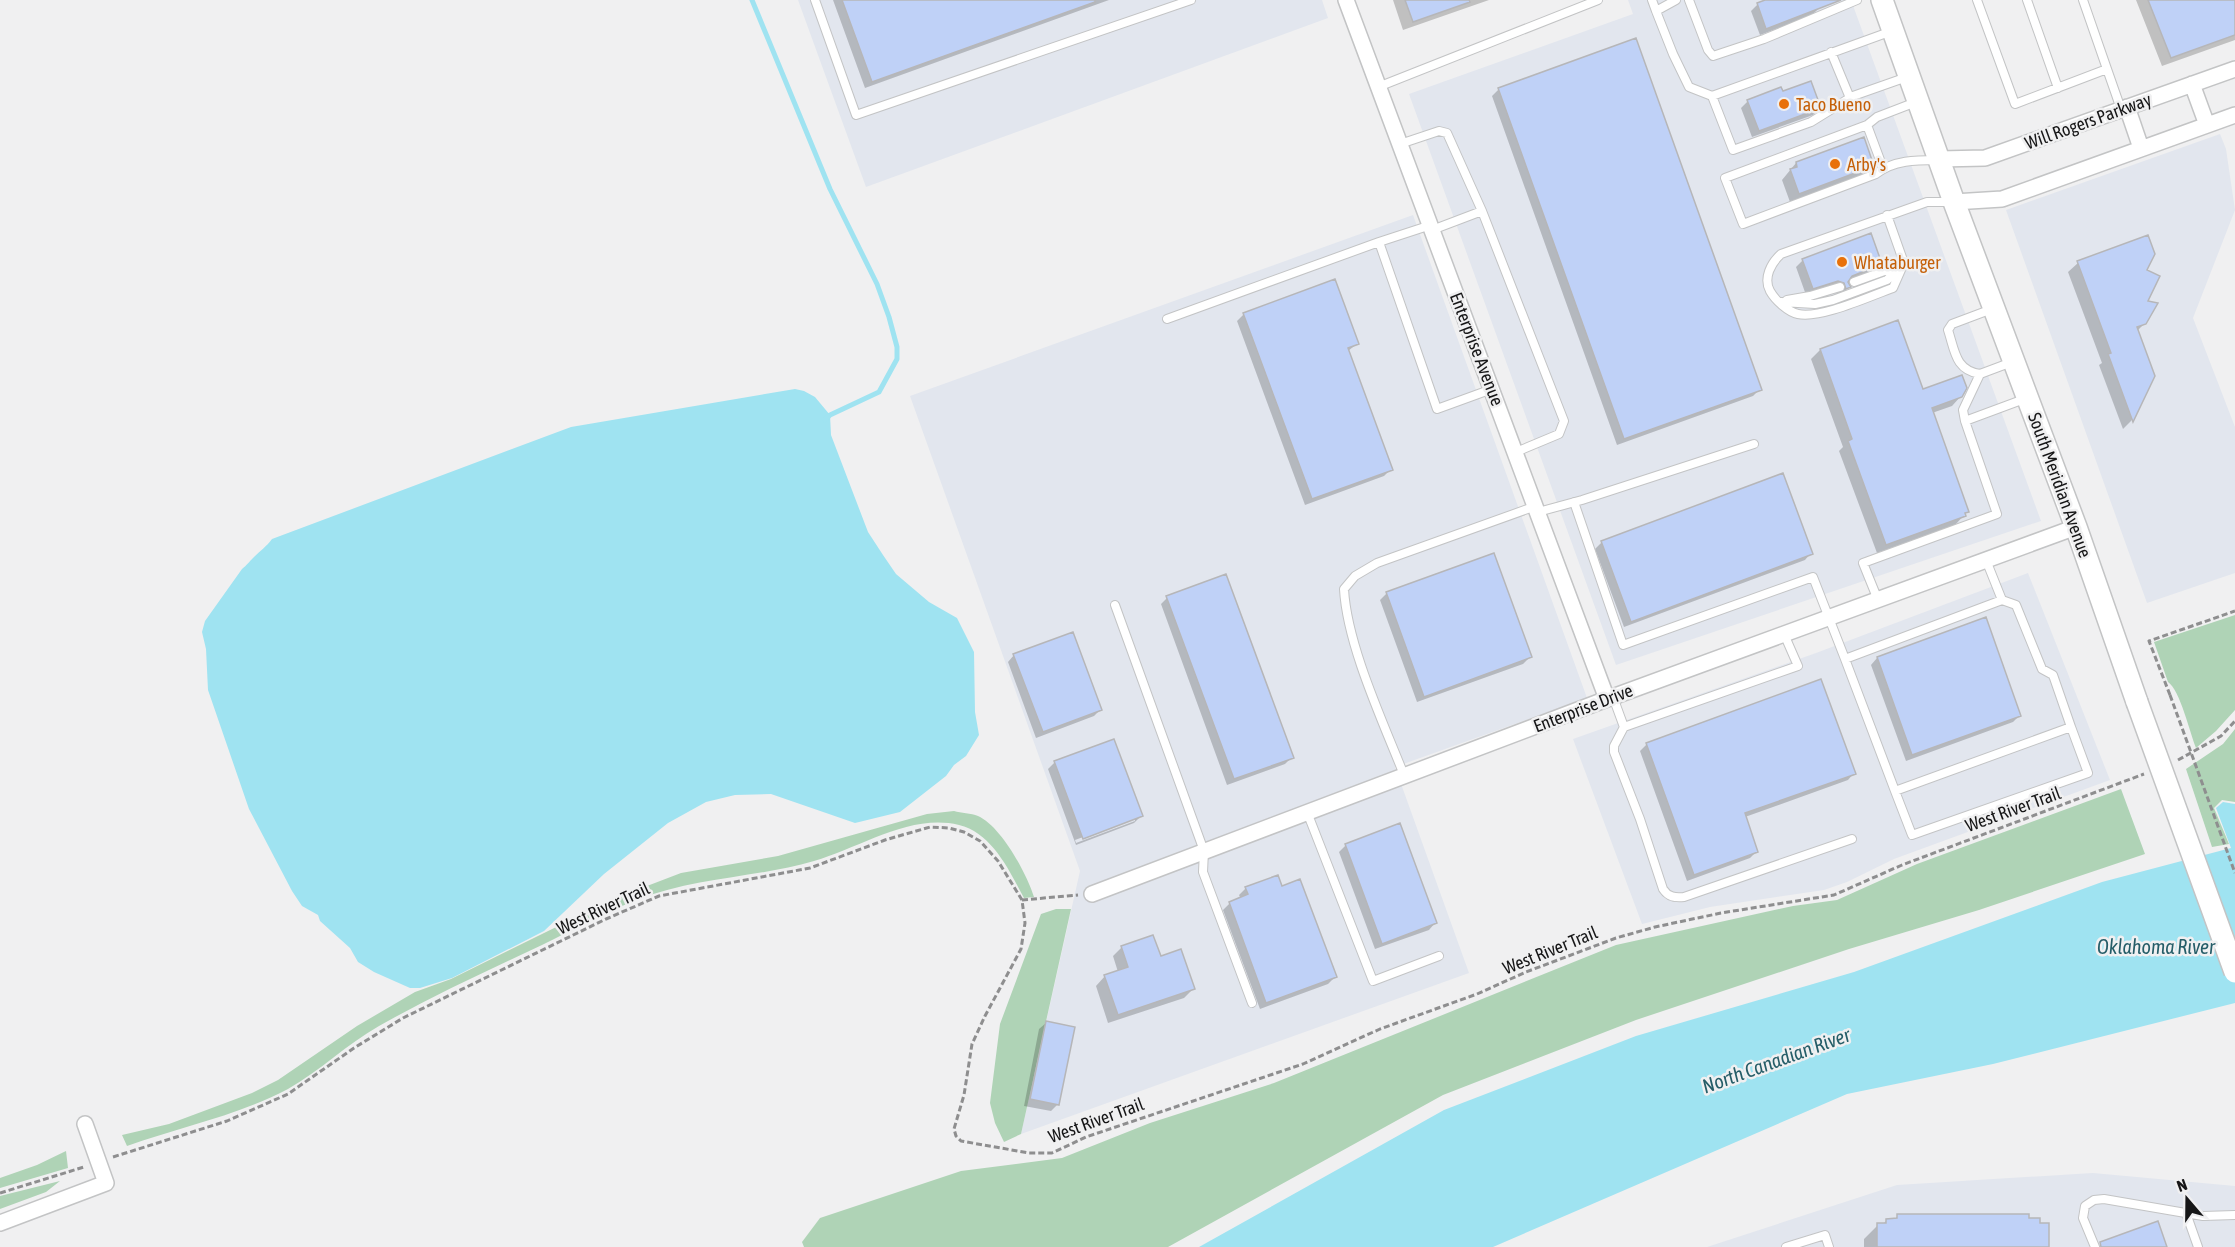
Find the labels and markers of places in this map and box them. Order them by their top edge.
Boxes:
place label: Taco Bueno [1796,94,1871,115]
marker: Taco Bueno [1777,97,1791,111]
place label: Arby's [1847,154,1886,175]
marker: Arby's [1828,157,1842,171]
place label: Whataburger [1854,252,1941,273]
marker: Whataburger [1835,255,1849,269]

